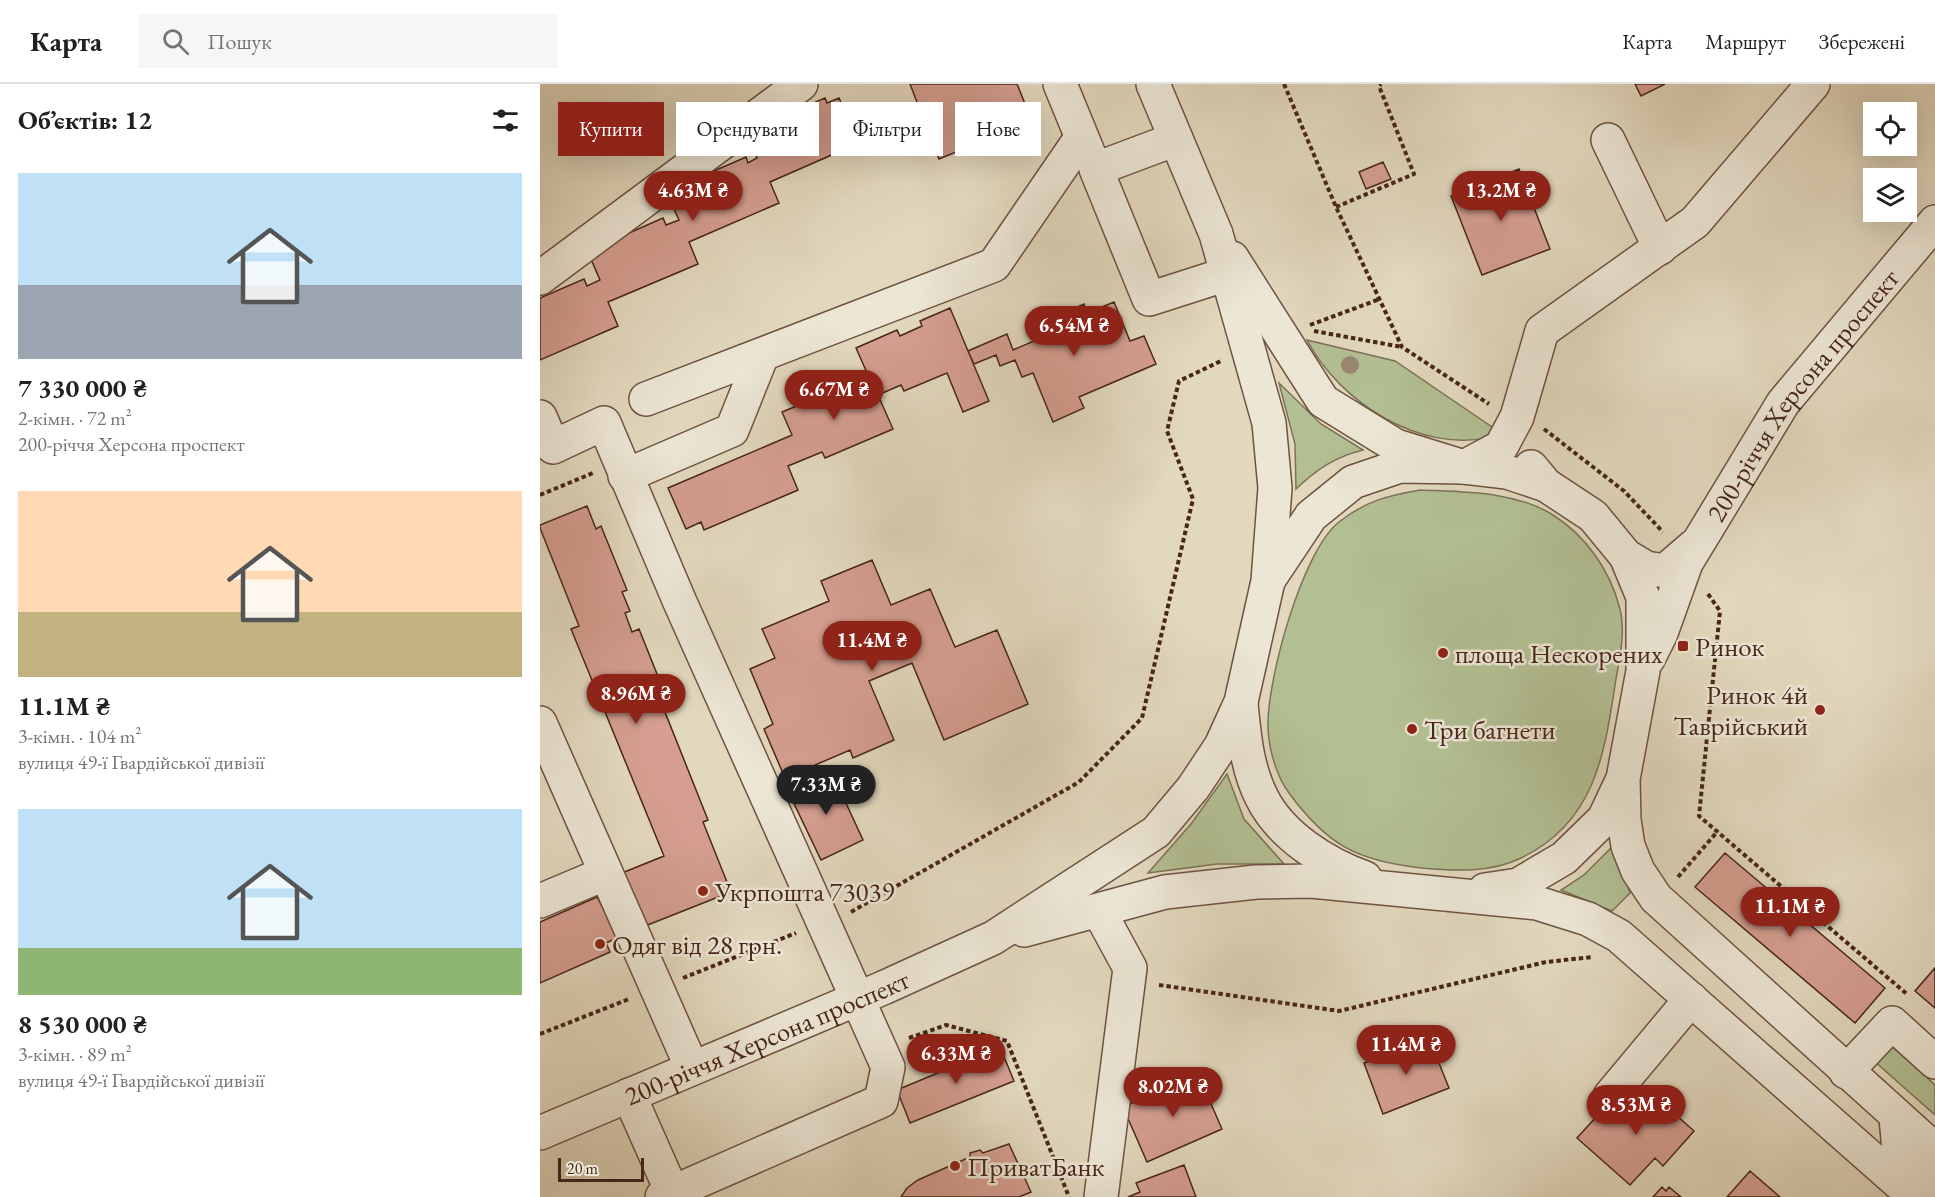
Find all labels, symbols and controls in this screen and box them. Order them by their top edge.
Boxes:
search box [138,14,558,68]
text: Карта [30,23,102,59]
icon: search [159,25,192,58]
text: Пошук [207,27,272,56]
text: Карта [1622,28,1672,55]
text: Маршрут [1705,28,1786,55]
text: Збережені [1819,28,1905,55]
chip: Купити [558,102,664,156]
chip: Орендувати [676,102,819,156]
chip: Фільтри [831,102,943,156]
chip: Нове [955,102,1041,156]
map controls [1863,102,1917,222]
button: locate [1863,102,1917,156]
text: Об’єктів: 12 [18,103,152,137]
icon: filters [489,104,522,137]
button: layers [1863,168,1917,222]
pin: 4.63M ₴ [638,171,748,222]
pin: 13.2M ₴ [1446,171,1556,222]
text: 4.63M ₴ [658,177,728,203]
text: 13.2M ₴ [1466,177,1536,203]
icon: home [216,212,324,320]
street label: 200-річчя Херсона проспект [1698,261,1906,528]
pin: 6.54M ₴ [1019,306,1129,357]
text: 6.54M ₴ [1039,312,1109,338]
pin: 6.67M ₴ [779,370,889,421]
text: 7 330 000 ₴ [18,371,147,405]
text: 6.67M ₴ [799,376,869,402]
text: 2-кімн. · 72 m² [18,405,132,431]
text: 200-річчя Херсона проспект [18,431,245,457]
icon: home [216,530,324,638]
pin: 11.4M ₴ [817,621,927,672]
text: 11.4M ₴ [837,627,907,653]
place label: Ринок [1695,629,1765,664]
place label: площа Нескорених [1455,636,1663,671]
marker: Ринок [1676,639,1690,653]
marker: площа Нескорених [1436,646,1450,660]
pin: 8.96M ₴ [581,674,691,725]
place label: Ринок 4й Таврійський [1673,677,1808,743]
text: 8.96M ₴ [601,680,671,706]
text: 11.1M ₴ [18,689,110,723]
marker: Ринок 4й Таврійський [1813,703,1827,717]
place label: Три багнети [1424,712,1556,747]
marker: Три багнети [1405,722,1419,736]
text: 3-кімн. · 104 m² [18,723,141,749]
text: вулиця 49-ї Гвардійської дивізії [18,749,265,775]
pin: 7.33M ₴ [771,765,881,816]
text: 7.33M ₴ [791,771,861,797]
icon: home [216,848,324,956]
place label: Укрпошта 73039 [714,874,894,909]
marker: Укрпошта 73039 [696,884,710,898]
pin: 11.1M ₴ [1735,887,1845,938]
text: 11.1M ₴ [1755,893,1825,919]
place label: Одяг від 28 грн. [612,927,782,962]
marker: Одяг від 28 грн. [593,937,607,951]
street label: 200-річчя Херсона проспект [619,961,915,1113]
text: 8 530 000 ₴ [18,1007,147,1041]
pin: 11.4M ₴ [1351,1025,1461,1076]
text: 11.4M ₴ [1371,1031,1441,1057]
pin: 6.33M ₴ [901,1034,1011,1085]
text: 6.33M ₴ [921,1040,991,1066]
text: 3-кімн. · 89 m² [18,1041,132,1067]
text: вулиця 49-ї Гвардійської дивізії [18,1067,265,1093]
pin: 8.02M ₴ [1118,1067,1228,1118]
text: 8.02M ₴ [1138,1073,1208,1099]
pin: 8.53M ₴ [1581,1085,1691,1136]
text: 8.53M ₴ [1601,1091,1671,1117]
place label: ПриватБанк [967,1149,1105,1184]
scale bar [558,1155,644,1182]
text: 20 m [567,1158,598,1179]
marker: ПриватБанк [948,1159,962,1173]

